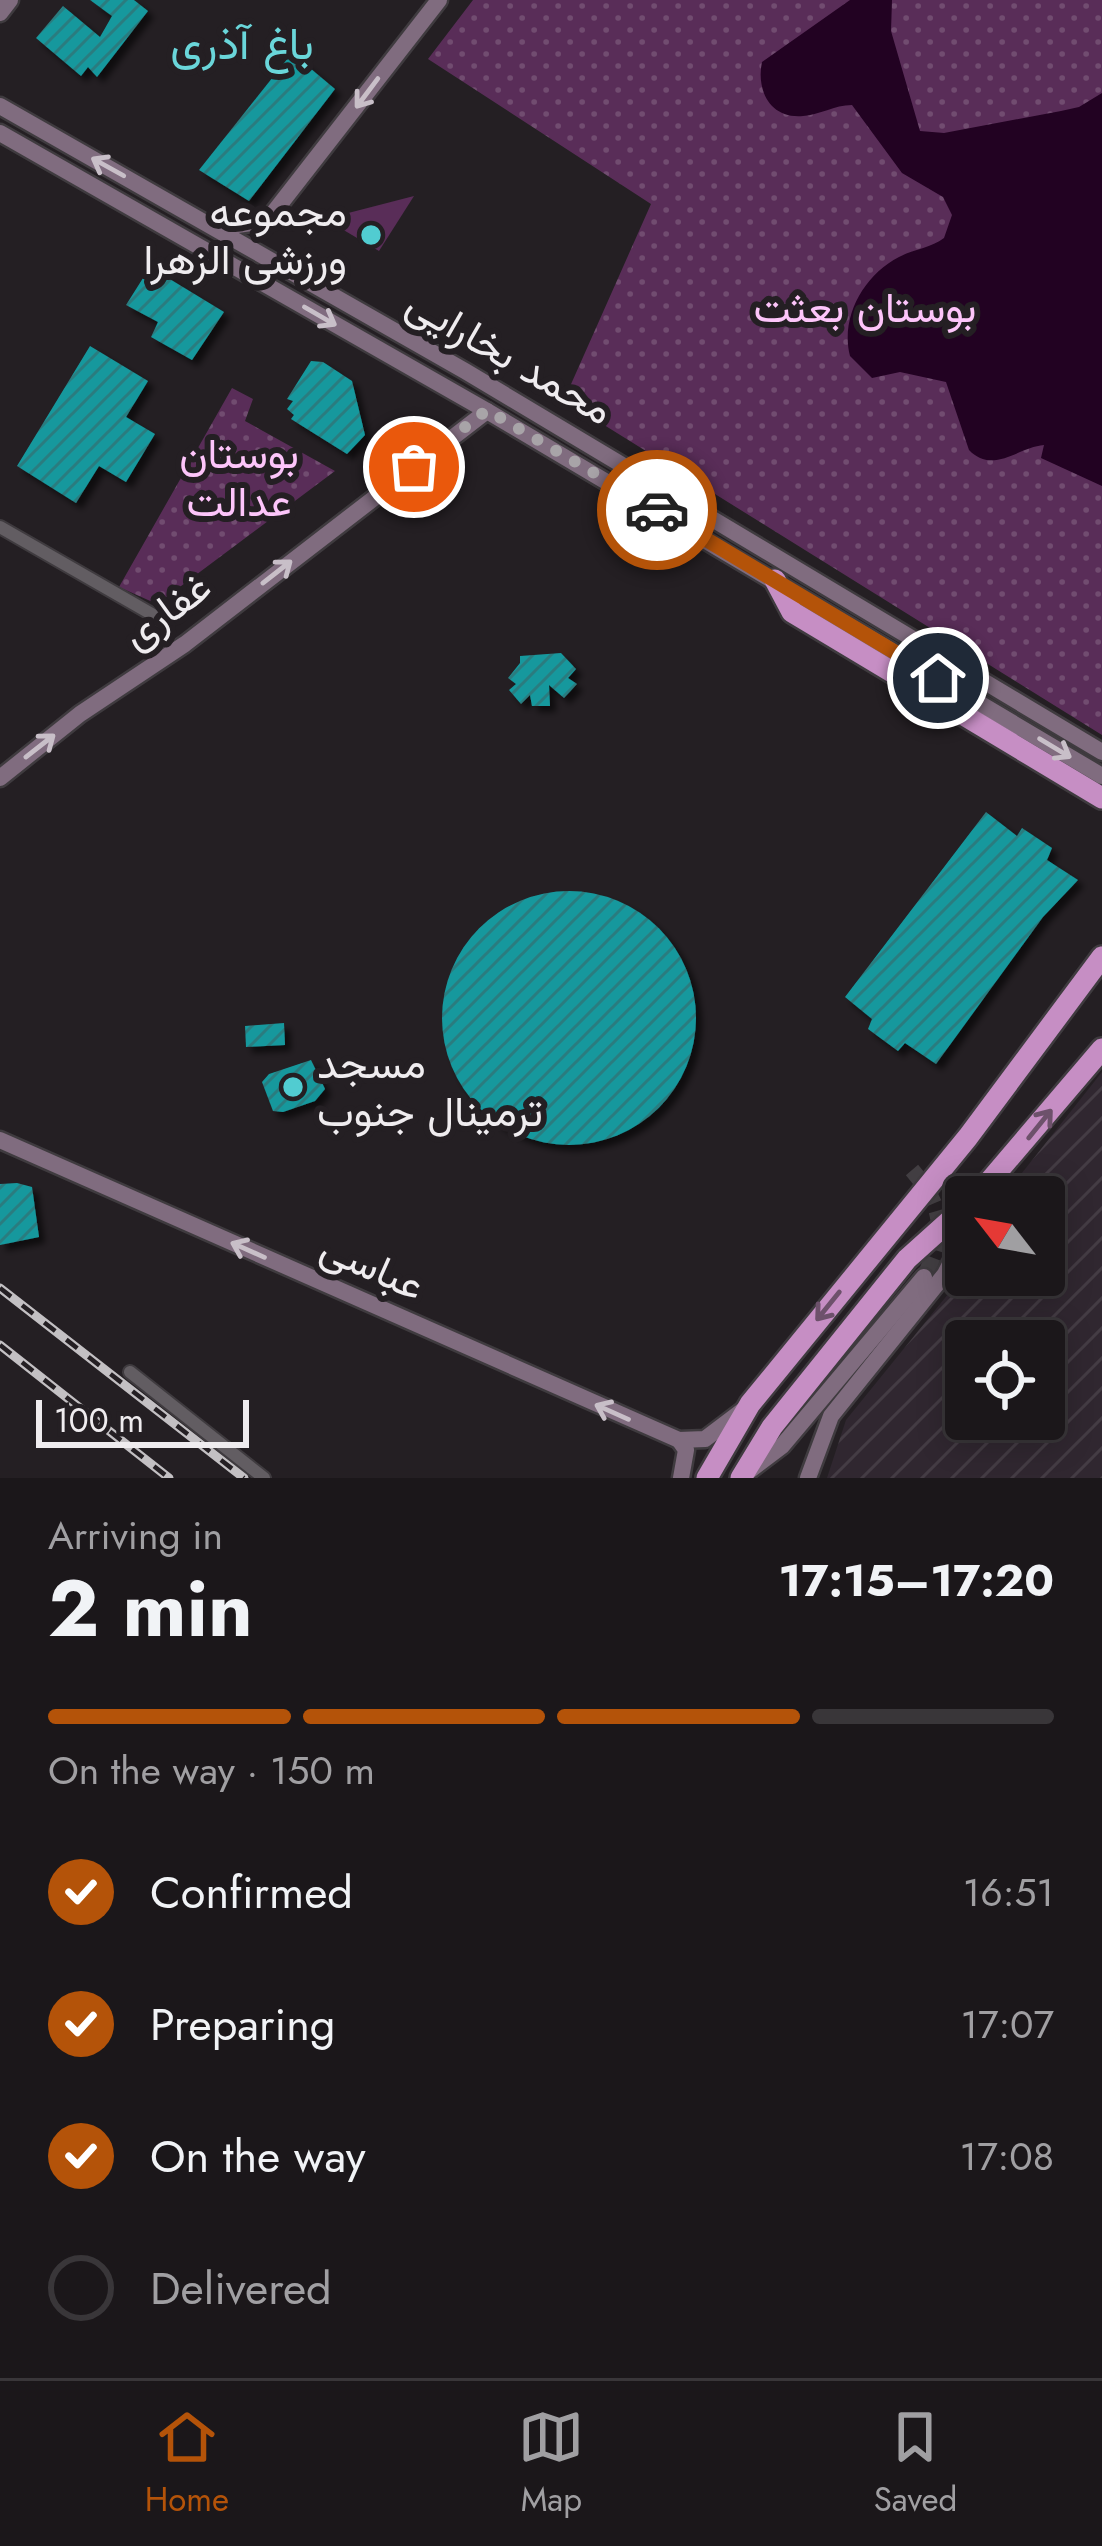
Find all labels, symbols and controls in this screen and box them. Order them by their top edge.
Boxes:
district label: باغ آذری [170,11,314,76]
one-way arrow [355,76,381,108]
one-way arrow [92,155,127,178]
place label: مجموعه ورزشی الزهرا [143,181,347,290]
marker: مجموعه ورزشی الزهرا [358,222,384,248]
street label: محمد بخارایی [395,272,625,440]
park label: بوستان بعثت [754,277,976,338]
one-way arrow [302,304,337,328]
pin [363,416,465,518]
park label: بوستان عدالت [179,423,299,532]
icon: bag [381,434,447,500]
courier [597,450,717,570]
icon: car [624,477,690,543]
street label: غفاری [109,557,223,663]
one-way arrow [261,559,293,586]
pin [887,627,989,729]
icon: home [905,645,971,711]
one-way arrow [24,733,56,760]
one-way arrow [1037,736,1071,760]
place label: مسجد ترمینال جنوب [317,1033,543,1142]
marker: مسجد ترمینال جنوب [280,1074,306,1100]
one-way arrow [1026,1109,1054,1140]
north arrow [945,1176,1065,1296]
map controls [945,1176,1065,1440]
street label: عباسی [311,1216,435,1316]
one-way arrow [231,1238,267,1260]
one-way arrow [815,1290,842,1322]
button: locate [945,1320,1065,1440]
scale bar [36,1394,249,1447]
text: 100 m [54,1397,144,1444]
one-way arrow [595,1400,631,1422]
text: Arriving in [48,1507,223,1564]
text: 17:15–17:20 [778,1548,1054,1613]
text: 2 min [48,1553,253,1665]
text: On the way · 150 m [48,1742,375,1799]
icon: check [48,1859,114,1925]
text: Confirmed [150,1860,353,1925]
text: 16:51 [963,1864,1054,1921]
icon: check [48,1991,114,2057]
text: Preparing [150,1992,335,2057]
text: 17:07 [960,1996,1054,2053]
icon: check [48,2123,114,2189]
text: On the way [150,2124,366,2189]
text: 17:08 [960,2128,1054,2185]
text: Delivered [150,2256,332,2321]
tab: Home [145,2404,229,2523]
tab: Map [518,2404,584,2523]
tab: Saved [874,2404,957,2523]

